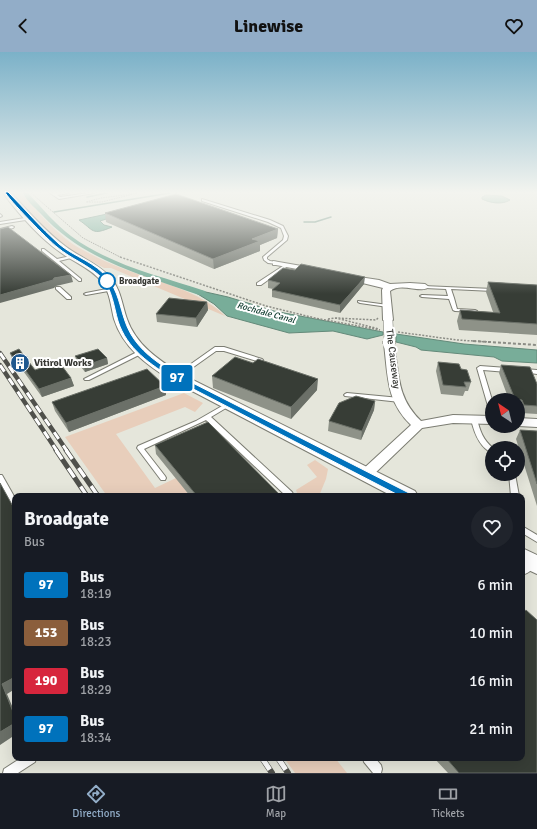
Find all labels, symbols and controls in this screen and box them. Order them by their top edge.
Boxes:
icon: back [12,15,34,37]
text: Linewise [234,15,303,37]
icon: heart [503,15,525,37]
marker: Broadgate [98,272,116,290]
place label: Broadgate [119,276,160,287]
water label: Rochdale Canal [236,300,297,326]
street label: The Causeway [383,328,403,390]
building icon: Vitirol Works [9,352,31,374]
place label: Vitirol Works [34,357,92,369]
line badge: 97 [159,365,195,391]
text: 97 [169,369,185,386]
north arrow [485,393,525,433]
map controls [485,393,525,481]
button: locate [485,441,525,481]
button: heart [471,506,513,548]
text: Broadgate [24,507,109,531]
text: Bus [24,534,45,550]
text: Bus [80,568,104,586]
text: 97 [38,576,54,593]
text: 6 min [477,576,513,594]
text: 18:19 [80,586,112,602]
text: Bus [80,616,104,634]
text: 153 [35,624,57,641]
text: 10 min [469,624,513,642]
text: 18:23 [80,634,112,650]
text: Bus [80,664,104,682]
text: 190 [35,672,57,689]
text: 16 min [469,672,513,690]
text: 18:29 [80,682,112,698]
text: Bus [80,712,104,730]
text: 97 [38,720,54,737]
text: 21 min [469,720,513,738]
text: 18:34 [80,730,112,746]
tab: Directions [72,783,120,820]
tab: Map [265,783,287,820]
tab: Tickets [432,783,465,820]

